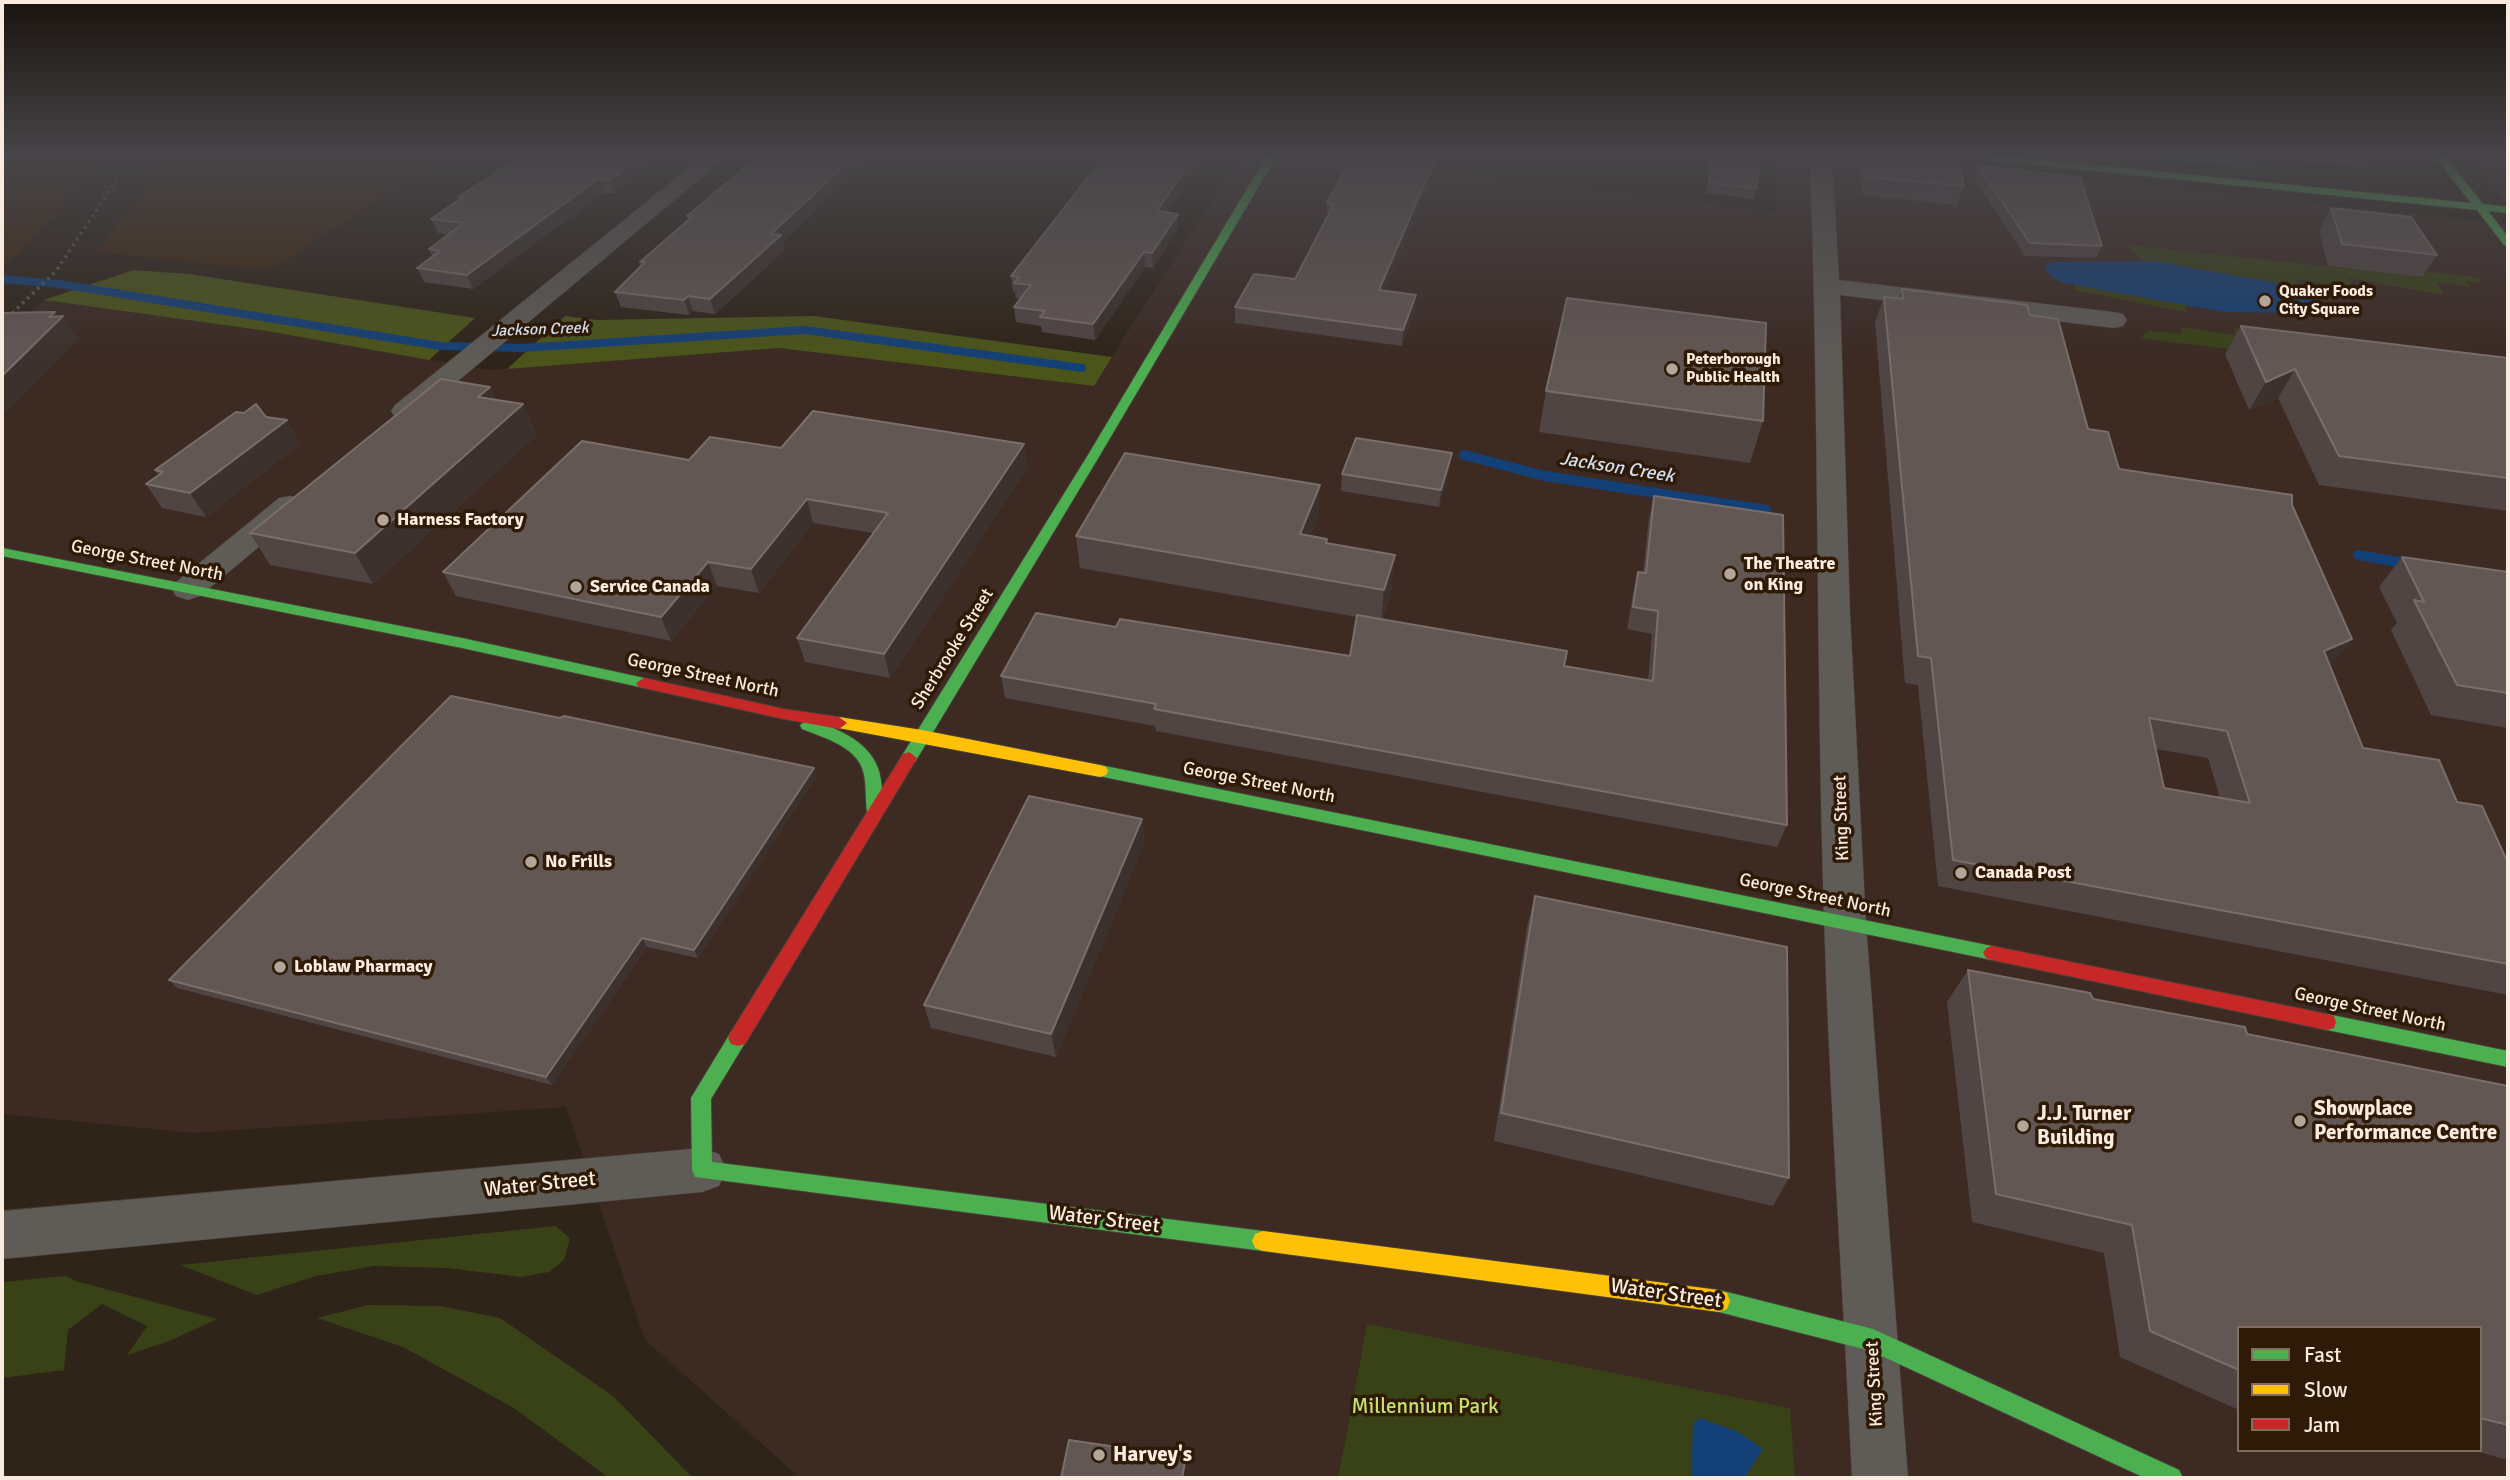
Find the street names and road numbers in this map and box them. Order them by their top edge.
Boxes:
street label: George Street North [69,536,225,586]
street label: Sherbrooke Street [907,585,999,713]
street label: George Street North [625,649,781,703]
street label: George Street North [1181,758,1337,808]
street label: King Street [1830,775,1854,861]
street label: George Street North [1737,869,1893,923]
street label: George Street North [2292,983,2448,1037]
street label: Water Street [483,1167,597,1203]
street label: Water Street [1047,1201,1161,1239]
street label: Water Street [1609,1274,1723,1314]
street label: King Street [1862,1341,1888,1427]

